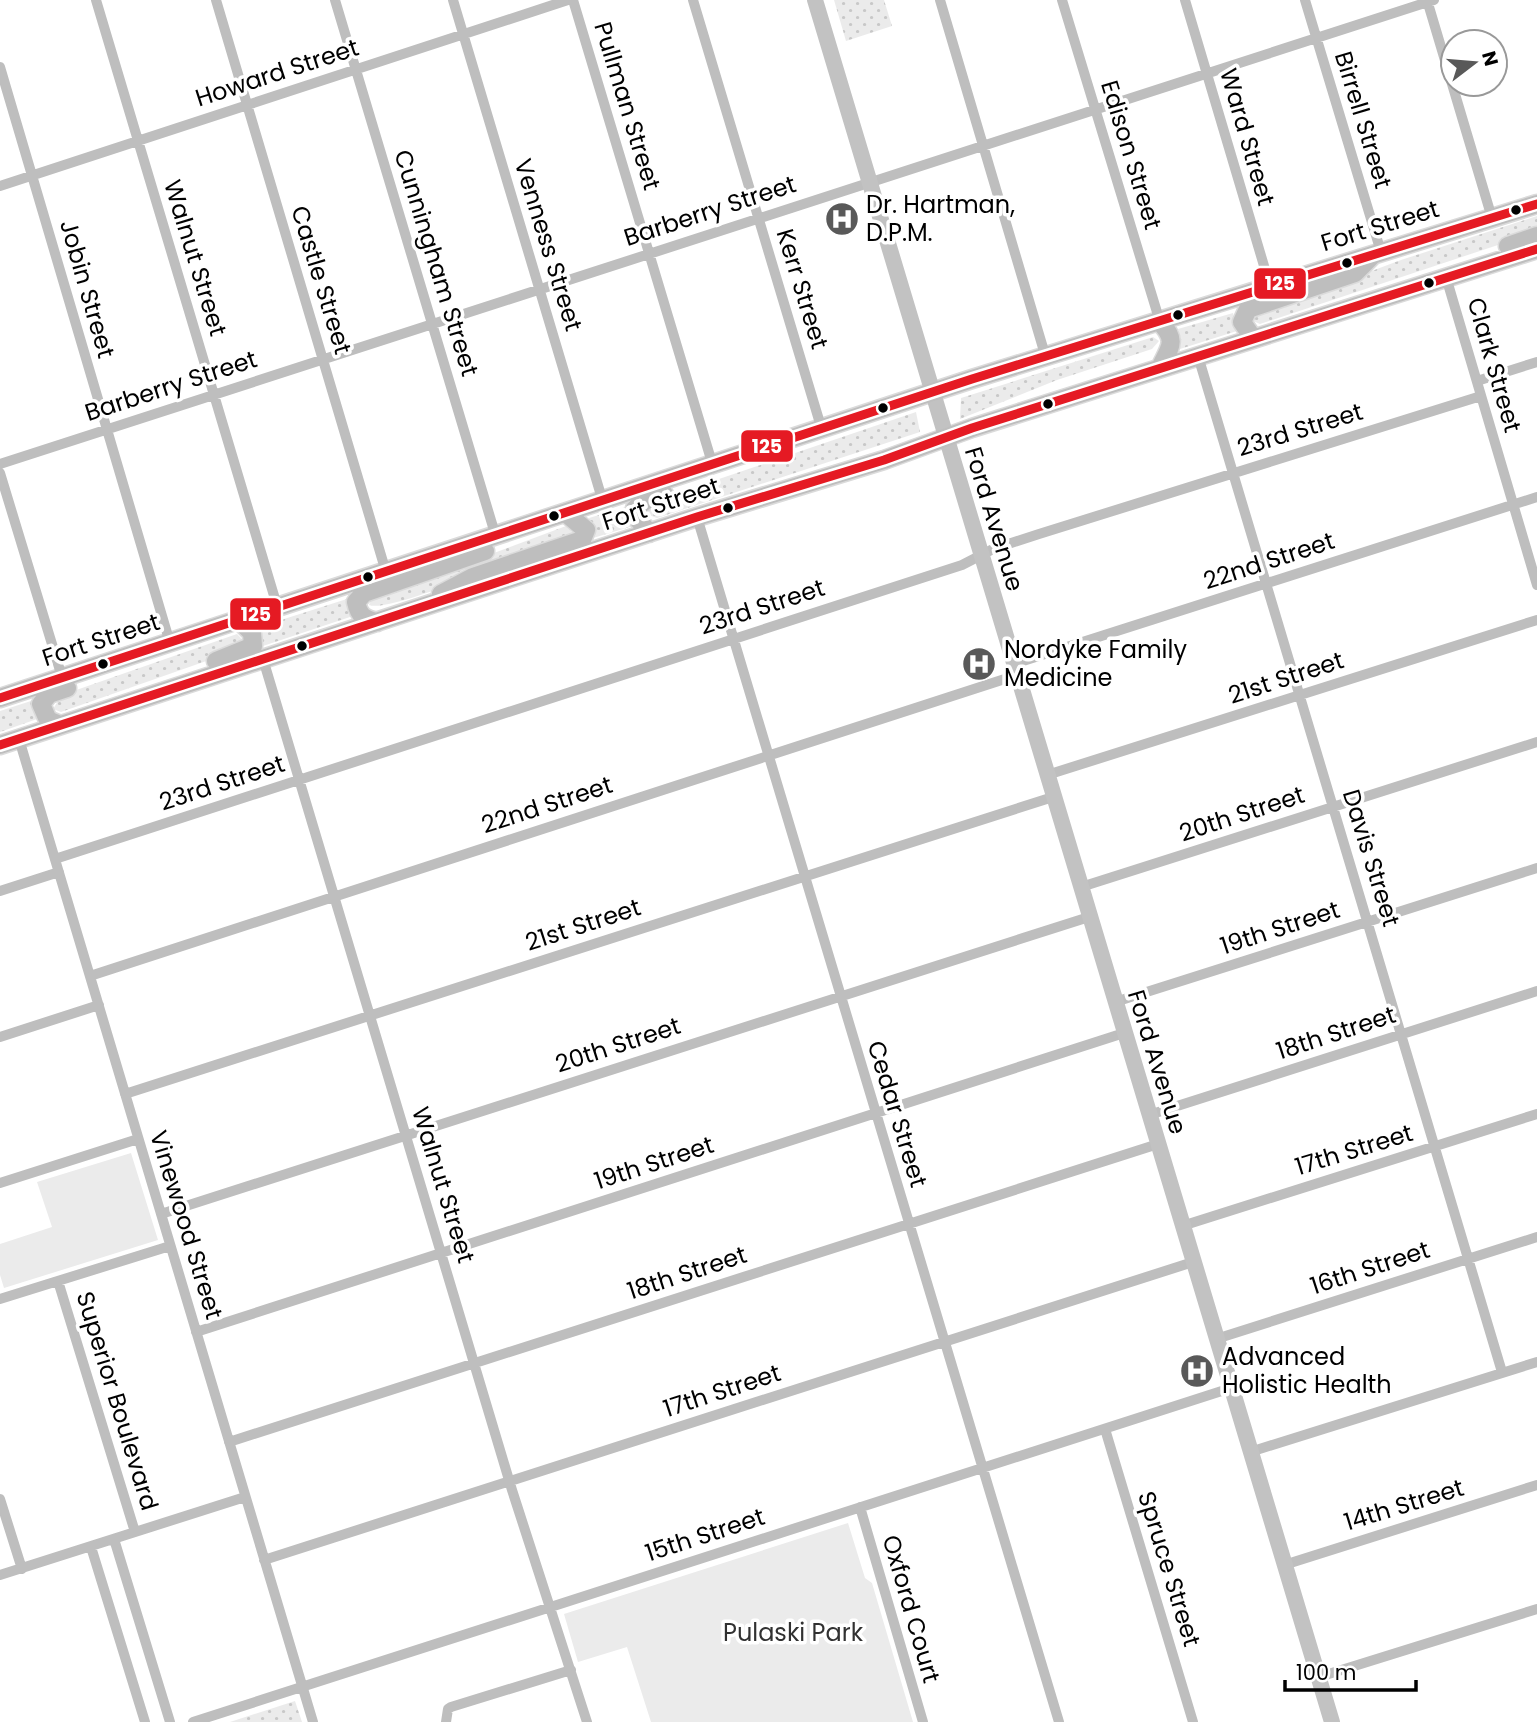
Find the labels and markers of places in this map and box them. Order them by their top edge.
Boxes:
place label: Dr. Hartman, D.P.M. [866,188,1015,249]
hospital icon: Dr. Hartman, D.P.M. [823,200,861,238]
unlabelled marker [1509,203,1523,217]
unlabelled marker [1340,256,1354,270]
unlabelled marker [1422,276,1436,290]
unlabelled marker [1171,308,1185,322]
unlabelled marker [1041,397,1055,411]
unlabelled marker [876,401,890,415]
unlabelled marker [721,501,735,515]
unlabelled marker [547,509,561,523]
unlabelled marker [361,570,375,584]
place label: Nordyke Family Medicine [1004,633,1187,694]
unlabelled marker [295,639,309,653]
hospital icon: Nordyke Family Medicine [960,645,998,683]
unlabelled marker [96,657,110,671]
place label: Advanced Holistic Health [1222,1340,1392,1401]
hospital icon: Advanced Holistic Health [1178,1352,1216,1390]

